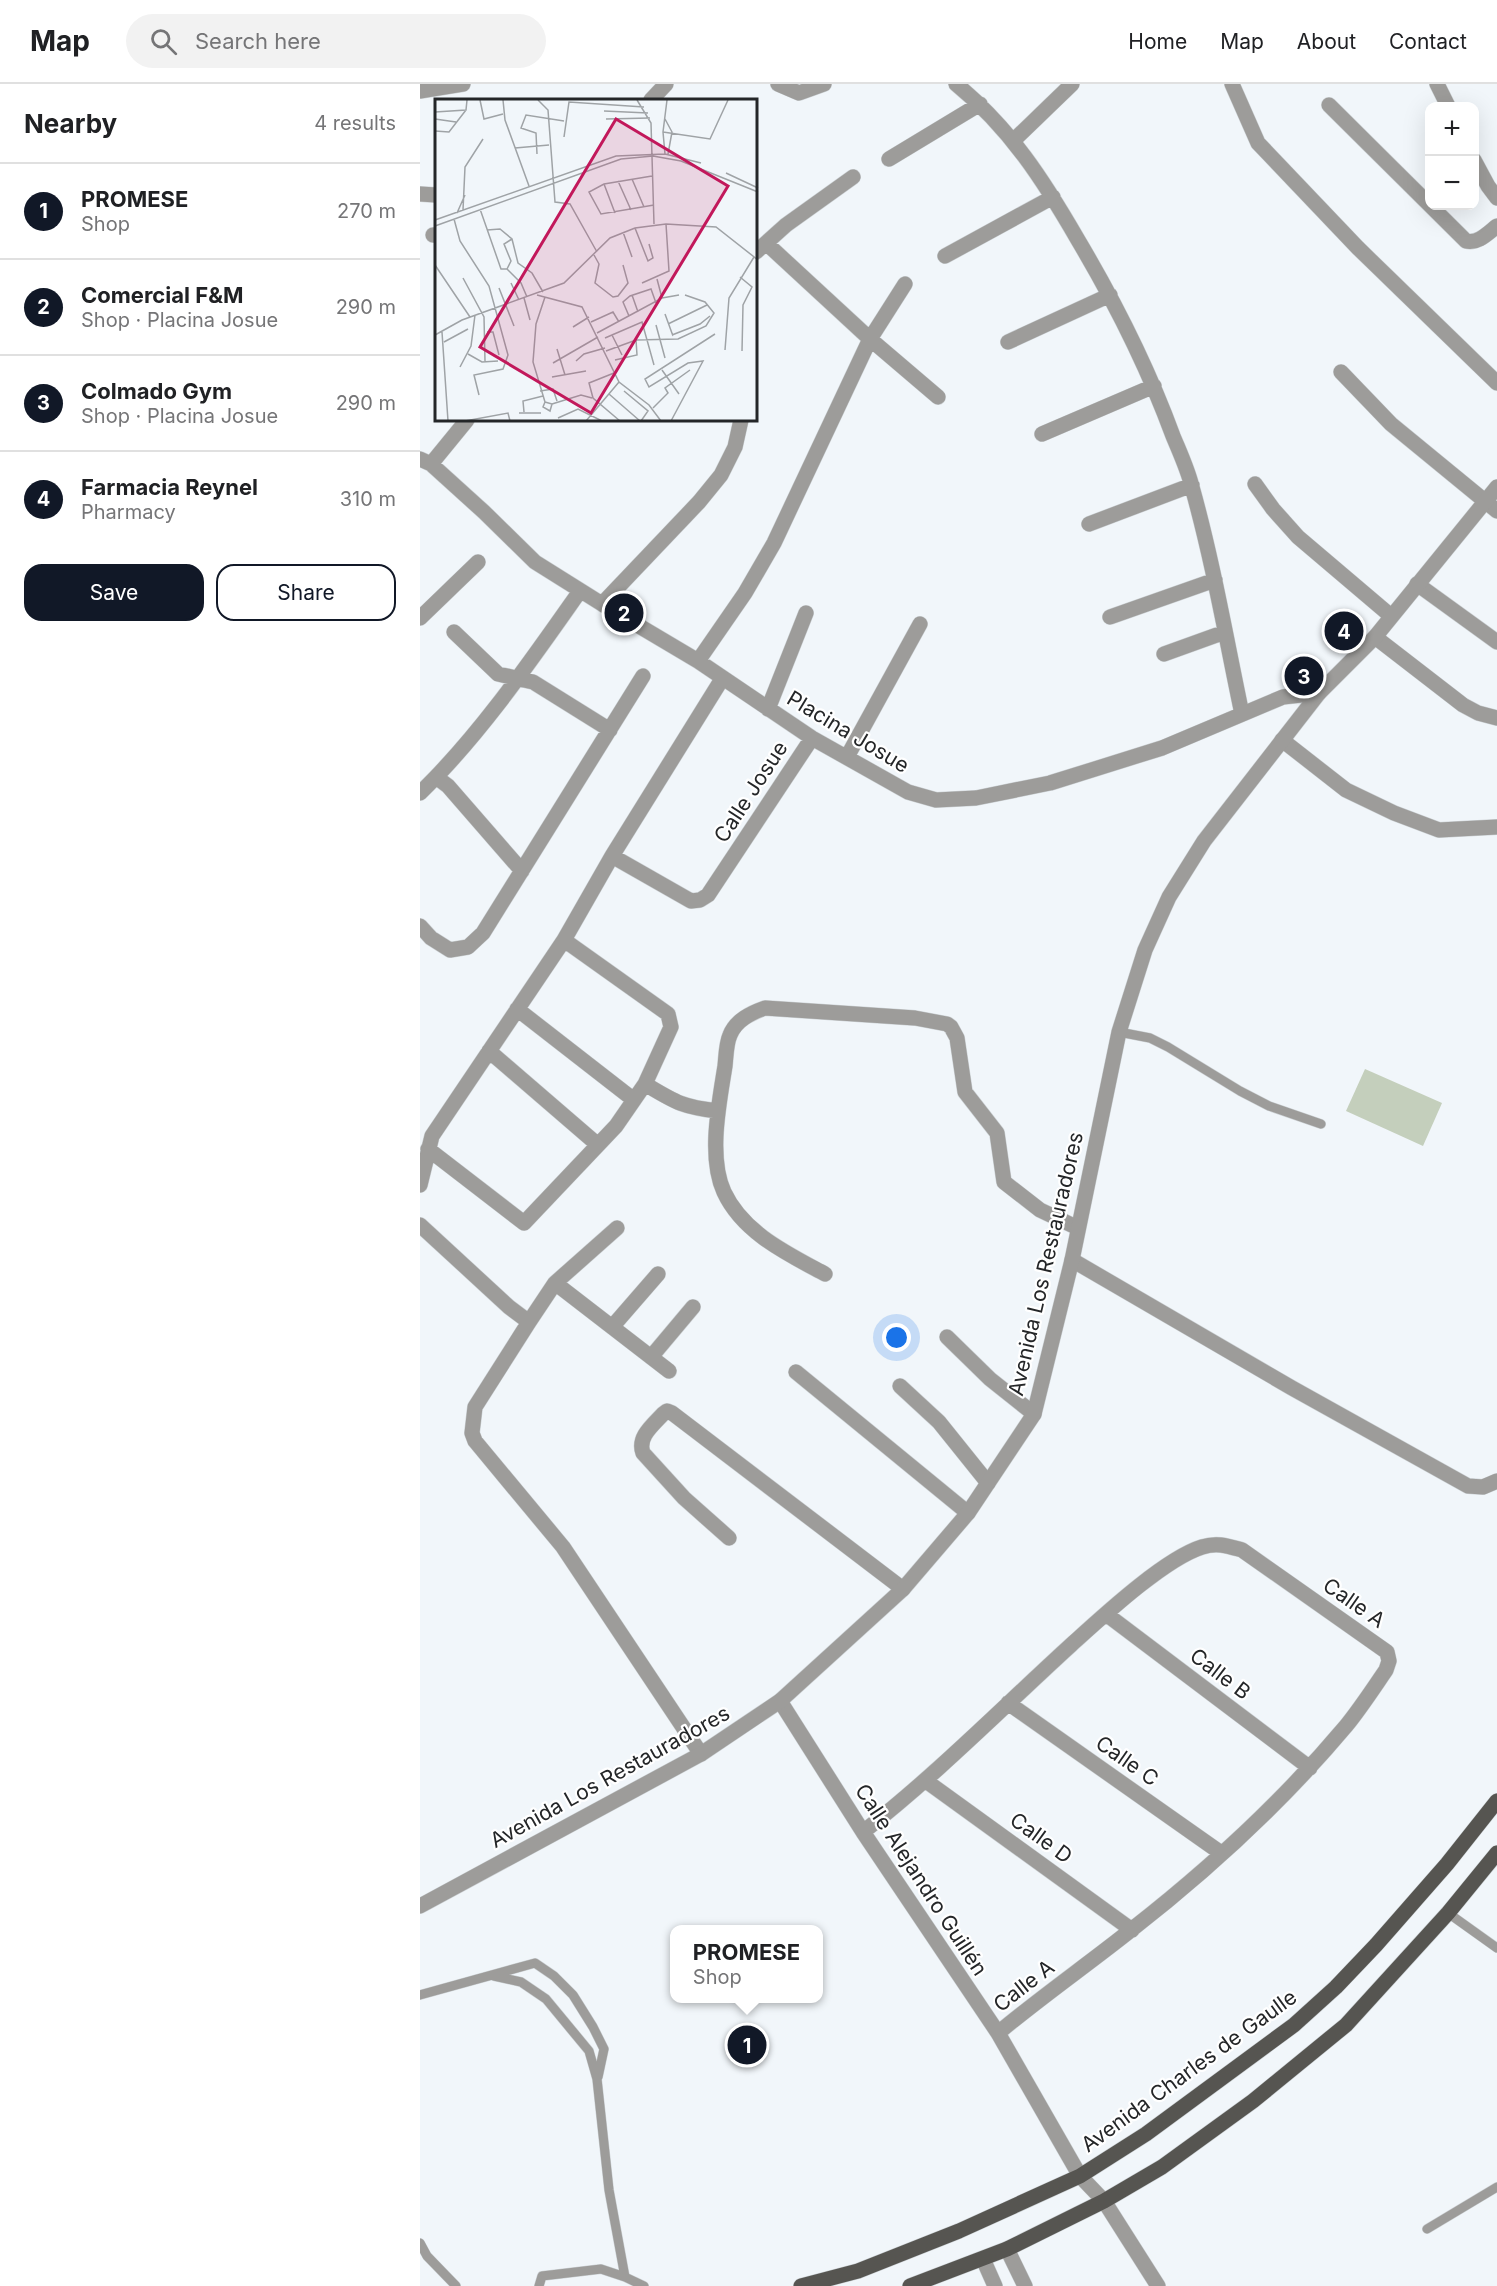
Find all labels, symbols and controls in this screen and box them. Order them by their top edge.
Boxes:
search box [126,14,546,68]
text: Map [30,24,90,58]
icon: search [147,25,180,58]
text: Search here [195,28,321,54]
text: Home [1128,29,1187,54]
text: Map [1220,29,1264,54]
text: About [1297,29,1356,54]
text: Contact [1389,29,1467,54]
inset map [435,99,758,422]
map controls [1425,102,1479,210]
button: + [1425,102,1479,156]
text: Nearby [24,108,117,139]
text: 4 results [314,111,396,135]
button: − [1425,156,1479,210]
text: PROMESE [81,186,188,212]
text: 1 [39,199,48,223]
text: 270 m [337,199,396,223]
text: Shop [81,212,130,236]
text: Comercial F&M [81,282,243,308]
text: 2 [37,295,50,319]
text: 290 m [336,295,396,319]
text: Shop · Placina Josue [81,308,278,332]
text: Colmado Gym [81,378,232,404]
text: 3 [37,391,50,415]
text: 290 m [336,391,396,415]
text: Shop · Placina Josue [81,404,278,428]
text: Farmacia Reynel [81,474,258,500]
text: 4 [37,487,50,511]
text: 310 m [340,487,396,511]
text: Pharmacy [81,500,176,524]
button: Save [24,564,204,621]
button: Share [216,564,396,621]
pin: 2 [604,590,644,636]
pin: 4 [1324,608,1364,654]
pin: 3 [1284,654,1324,698]
street label: Placina Josue [783,685,914,778]
street label: Calle Josue [709,736,793,847]
street label: Avenida Los Restauradores [1003,1130,1088,1398]
your location [882,1323,911,1352]
street label: Calle A [1318,1572,1390,1633]
street label: Calle B [1185,1643,1255,1704]
street label: Avenida Los Restauradores [486,1700,734,1853]
street label: Calle C [1091,1730,1163,1791]
street label: Calle Alejandro Guillén [850,1779,993,1980]
street label: Calle D [1005,1807,1077,1868]
popup [670,1925,823,2003]
text: PROMESE [693,1939,800,1965]
street label: Calle A [988,1954,1059,2017]
text: Shop [693,1965,742,1989]
street label: Avenida Charles de Gaulle [1076,1984,1301,2157]
pin: 1 [728,2022,766,2068]

